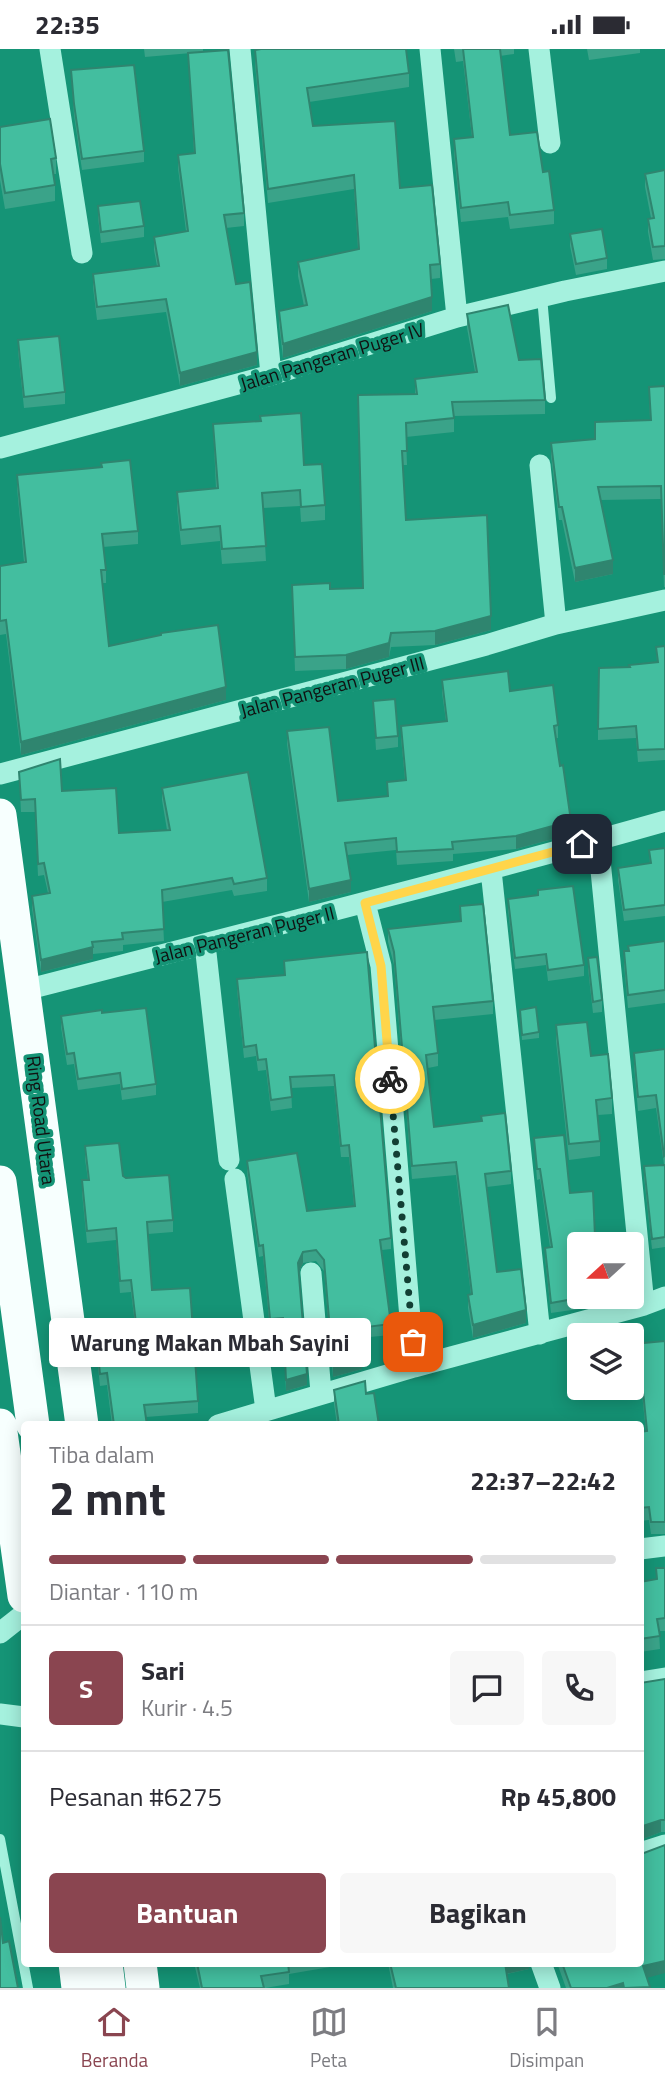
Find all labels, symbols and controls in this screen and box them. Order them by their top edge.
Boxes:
text: 22:35 [35,5,100,44]
street label: Jalan Pangeran Puger IV [236,314,428,398]
street label: Jalan Pangeran Puger III [237,647,427,725]
pin [552,814,612,874]
icon: home [563,825,601,863]
street label: Jalan Pangeran Puger II [151,898,337,970]
courier [355,1044,425,1114]
street label: Ring Road Utara [20,1054,64,1187]
icon: bike [371,1060,409,1098]
north arrow [567,1232,644,1309]
map controls [567,1232,644,1400]
pin [383,1312,443,1372]
callout: Warung Makan Mbah Sayini [49,1317,371,1367]
icon: bag [394,1323,432,1361]
button: layers [567,1323,644,1400]
text: Warung Makan Mbah Sayini [71,1325,349,1360]
text: Tiba dalam [49,1437,155,1472]
text: 22:37–22:42 [470,1461,616,1500]
text: 2 mnt [49,1463,166,1533]
text: Diantar · 110 m [49,1574,198,1609]
text: Sari [141,1651,185,1690]
button: chat [450,1651,524,1725]
button: phone [542,1651,616,1725]
text: S [79,1669,93,1708]
text: Kurir · 4.5 [141,1690,233,1725]
text: Pesanan #6275 [49,1777,222,1816]
text: Rp 45,800 [500,1777,616,1816]
button: Bantuan [49,1873,326,1953]
button: Bagikan [340,1873,616,1953]
tab: Beranda [81,2003,148,2074]
tab: Peta [310,2003,348,2074]
tab: Disimpan [509,2003,584,2074]

